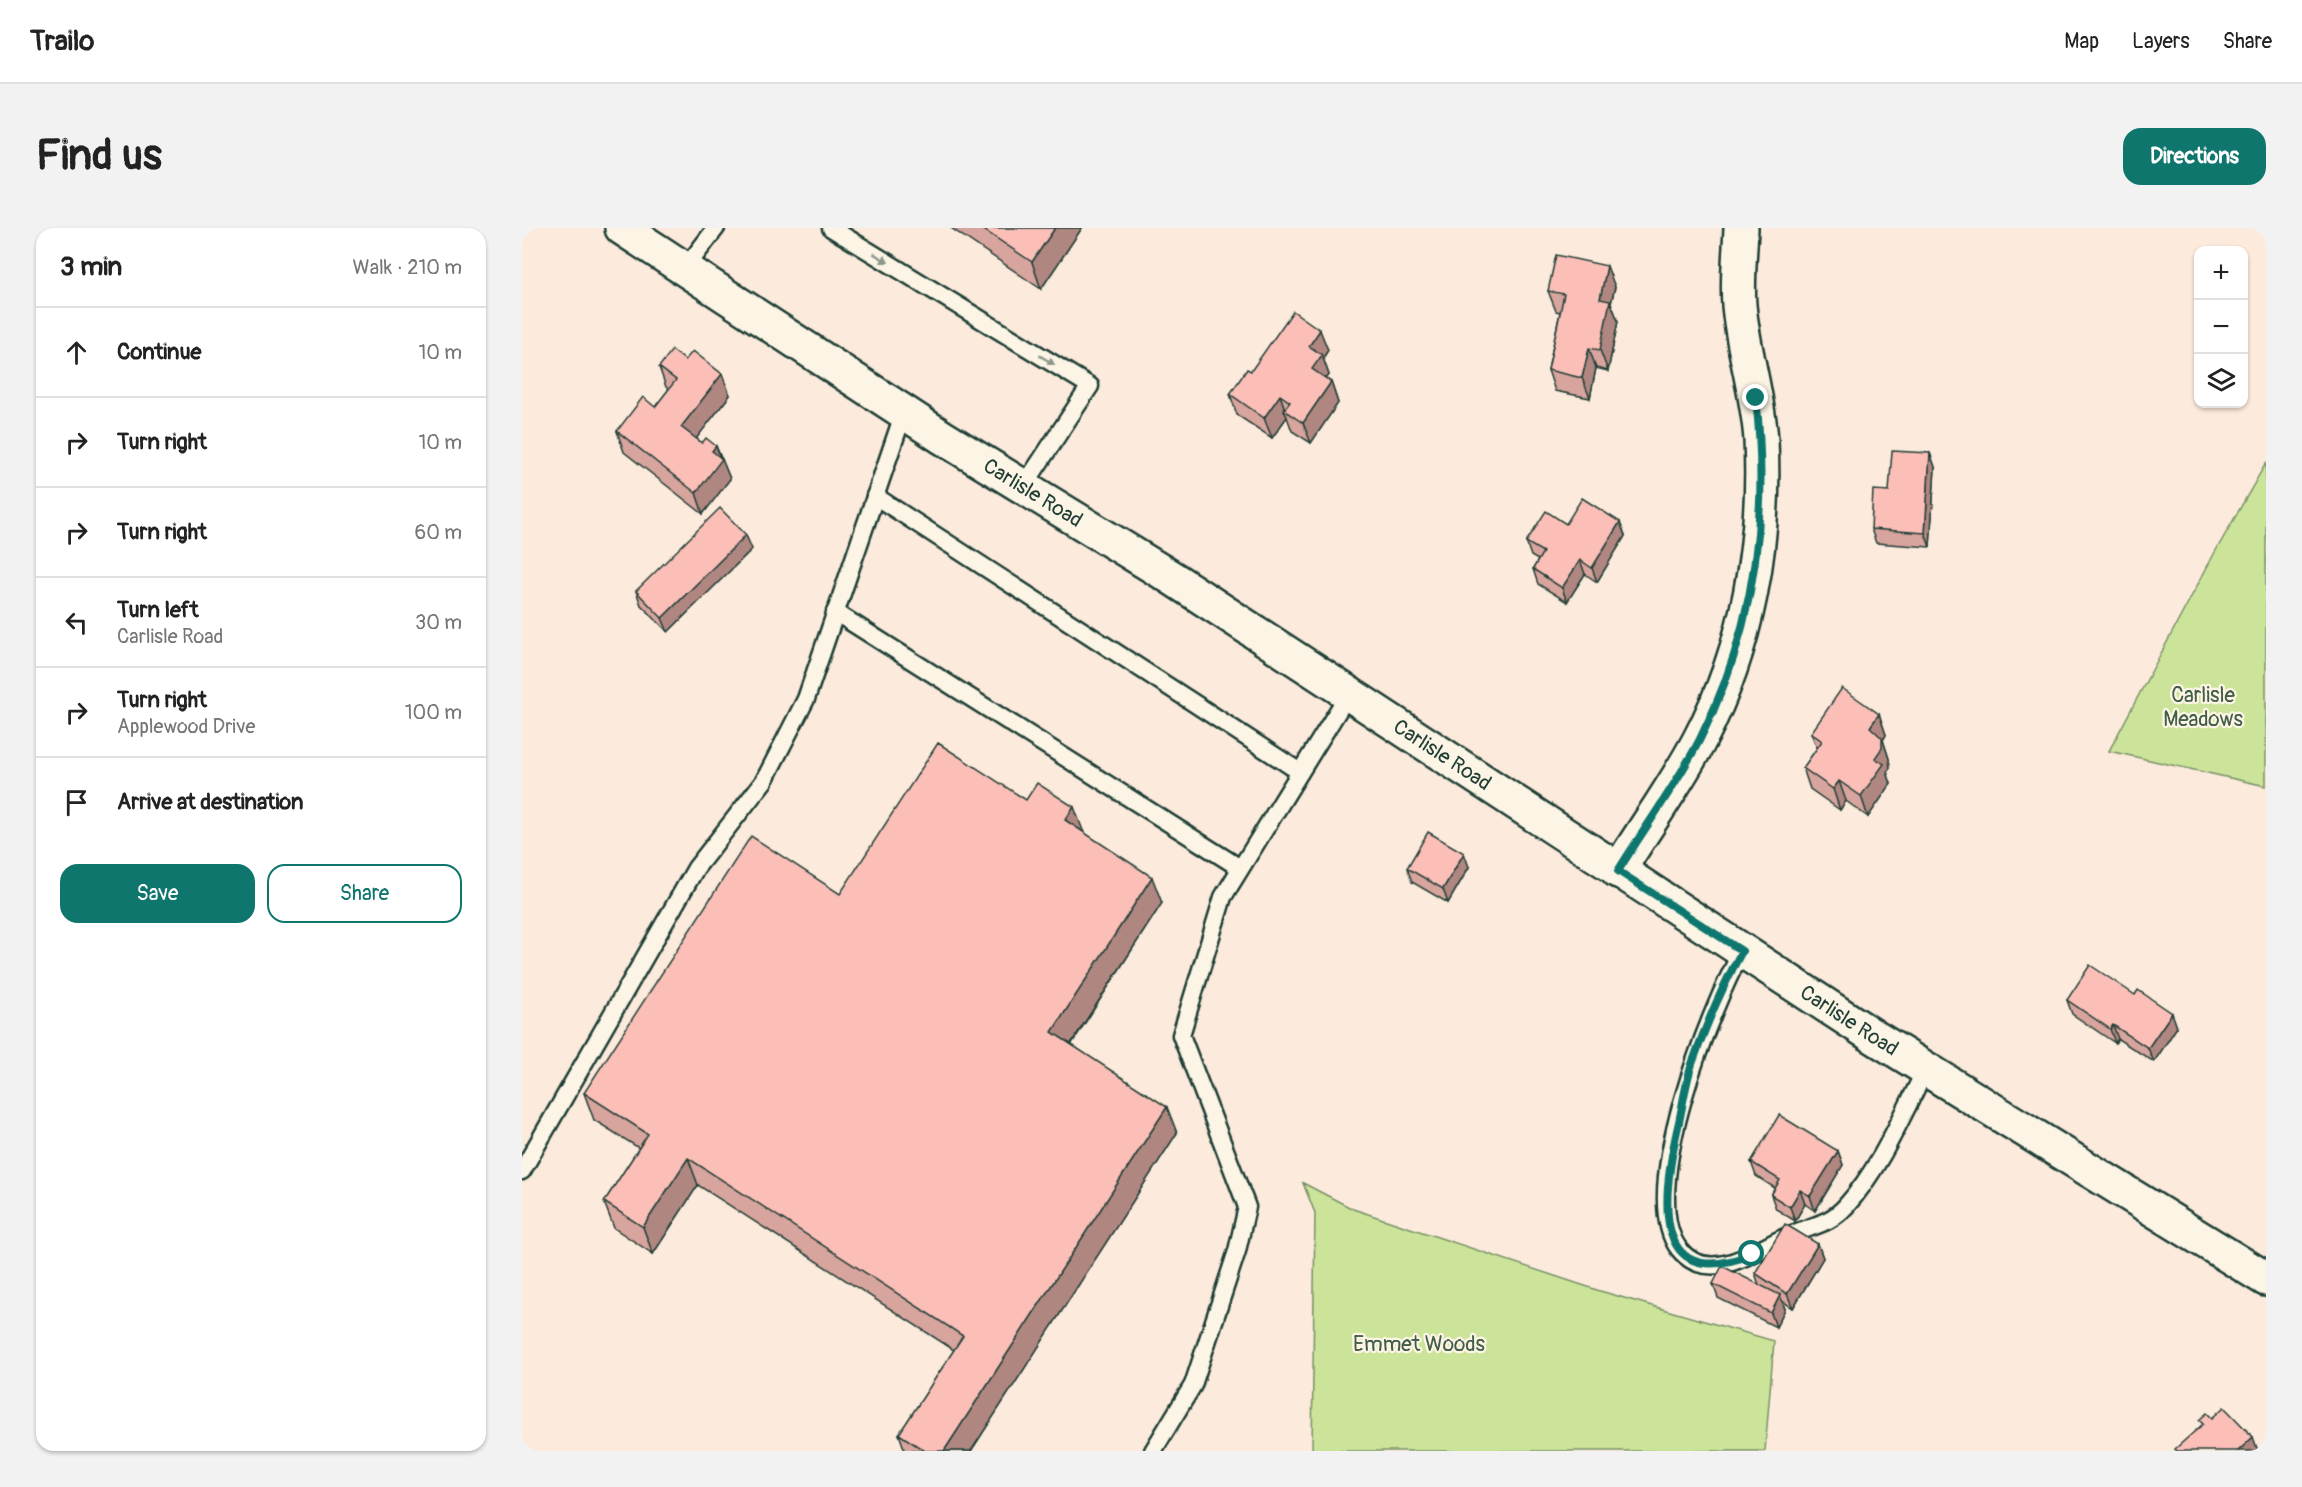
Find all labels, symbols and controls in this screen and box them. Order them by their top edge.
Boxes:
text: Trailo [30,24,94,59]
text: Map [2064,28,2099,55]
text: Layers [2132,28,2190,55]
text: Share [2223,28,2272,55]
button: Directions [2123,128,2266,185]
text: Find us [36,130,162,182]
map controls [2194,246,2248,408]
button: + [2194,246,2248,300]
text: 3 min [60,251,122,283]
one-way arrow [873,253,889,264]
text: Walk · 210 m [353,255,462,280]
button: − [2194,300,2248,354]
icon: ahead [60,336,93,369]
text: Continue [117,338,201,366]
text: 10 m [418,340,462,365]
one-way arrow [1039,354,1055,365]
button: layers [2194,354,2248,408]
route end [1742,384,1768,410]
icon: right [60,426,93,459]
text: Turn right [117,428,207,456]
text: 10 m [418,430,462,455]
street label: Carlisle Road [978,453,1088,534]
icon: right [60,516,93,549]
text: Turn right [117,518,207,546]
text: 60 m [415,520,462,545]
text: Turn left [117,596,199,624]
icon: left [60,606,93,639]
text: 30 m [415,610,462,635]
text: Carlisle Road [117,624,223,649]
park label: Carlisle Meadows [2163,682,2243,733]
text: Turn right [117,686,207,714]
icon: right [60,696,93,729]
text: 100 m [405,700,462,725]
street label: Carlisle Road [1388,713,1496,797]
text: Applewood Drive [117,714,255,739]
icon: arrive [60,786,93,819]
text: Arrive at destination [117,788,303,816]
button: Save [60,864,255,923]
button: Share [267,864,462,923]
street label: Carlisle Road [1795,979,1903,1063]
route start [1738,1240,1764,1266]
park label: Emmet Woods [1353,1331,1485,1358]

